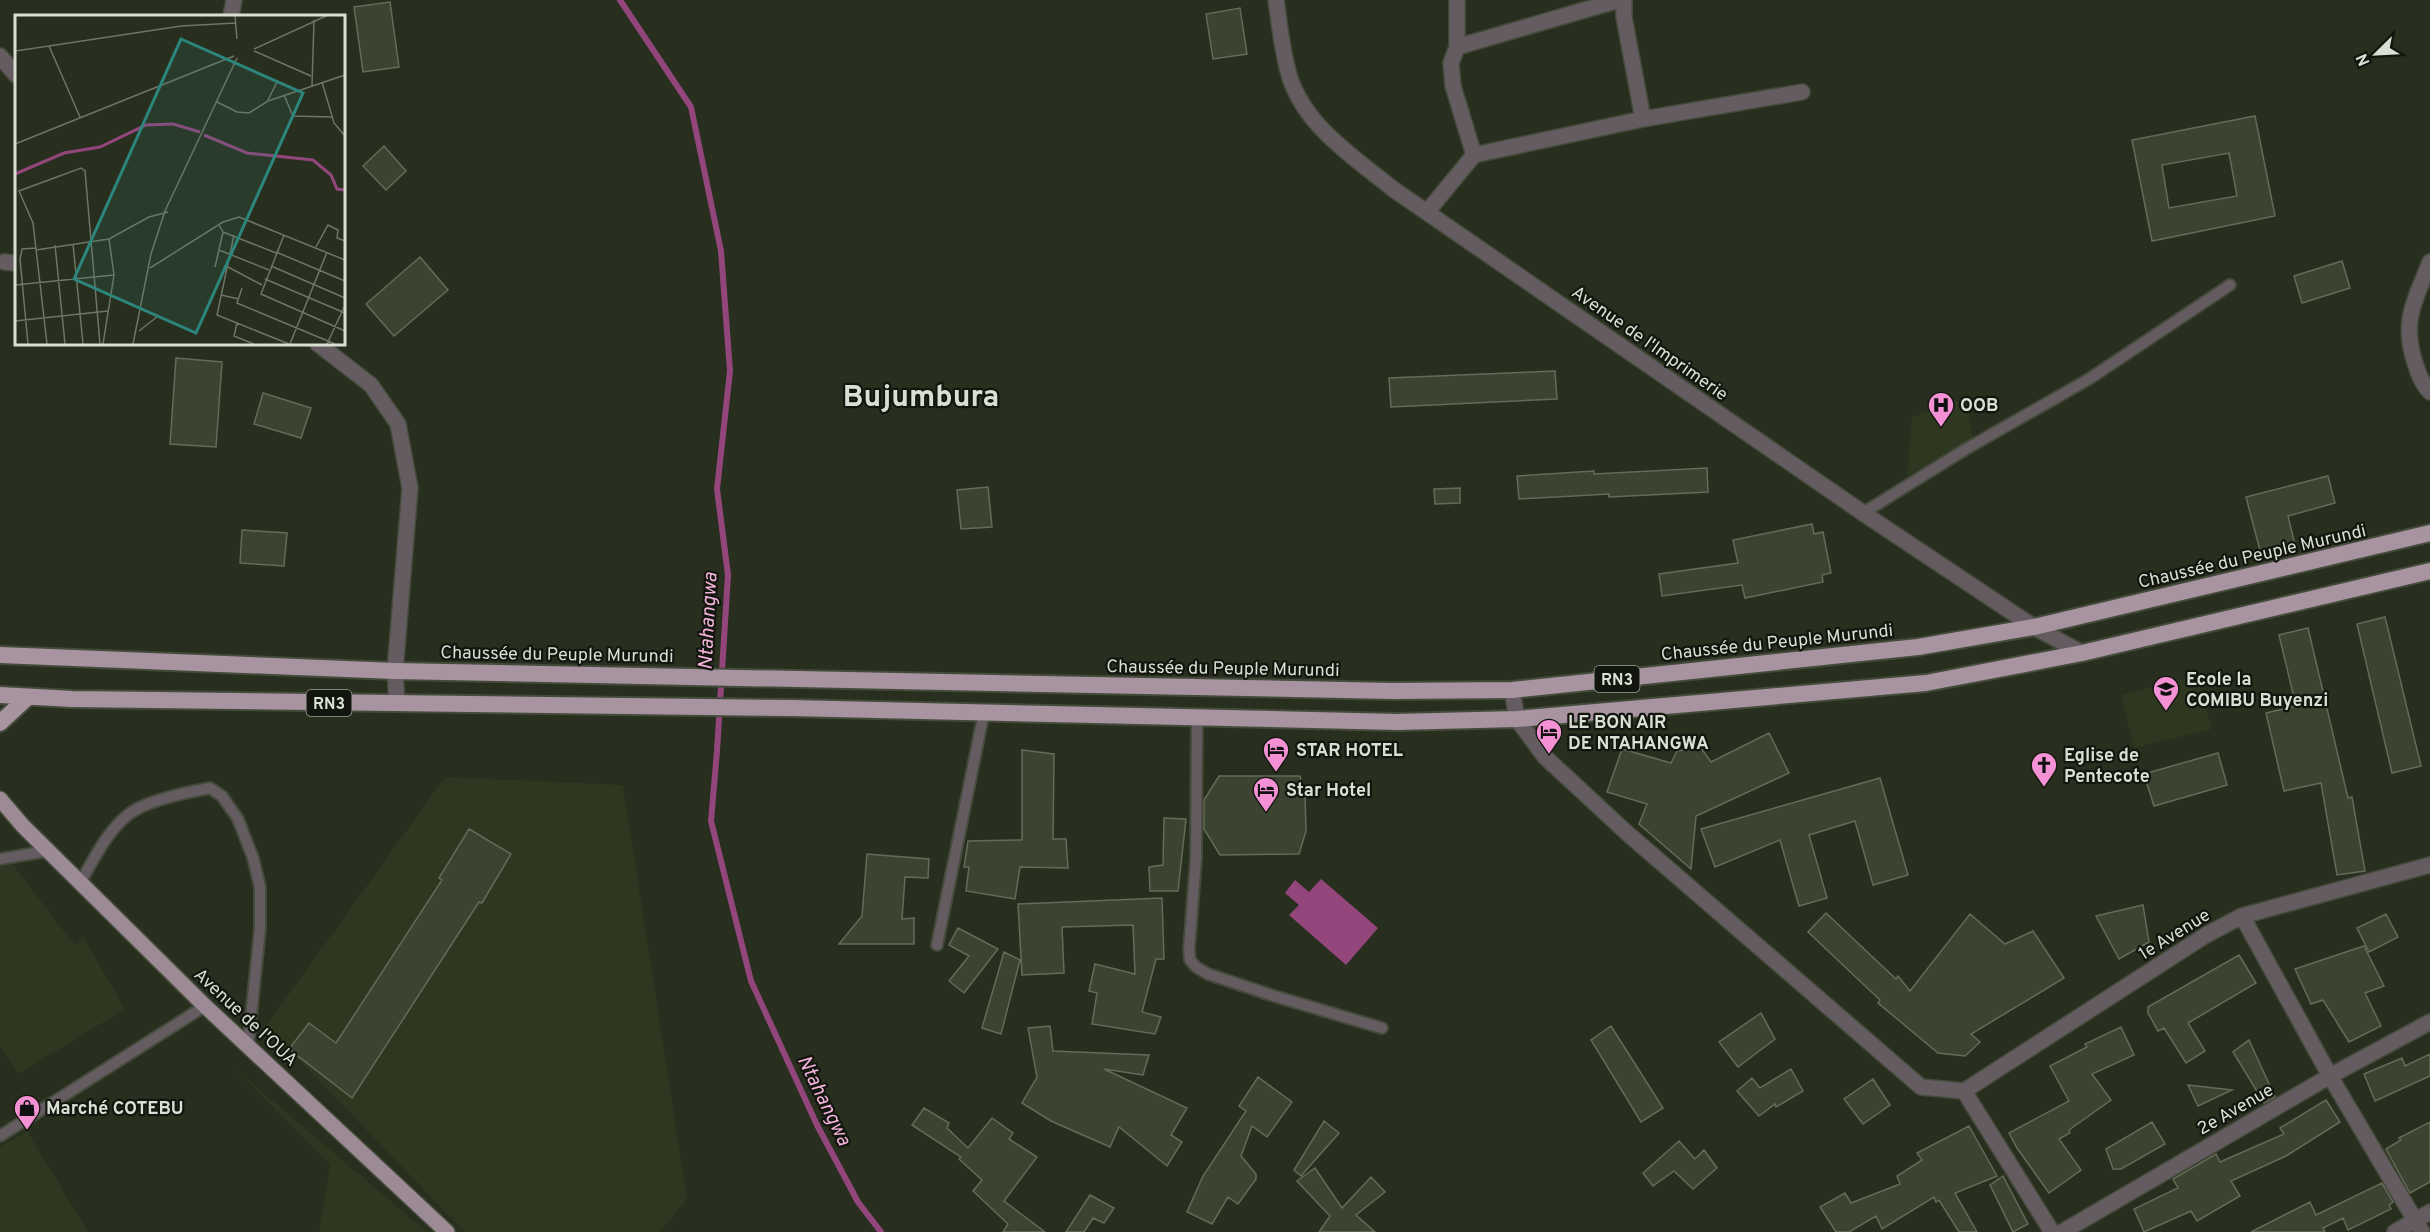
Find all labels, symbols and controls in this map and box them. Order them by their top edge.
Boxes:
inset map [15,15,345,345]
north arrow [2346,24,2406,84]
text: N [2353,50,2376,69]
street label: Avenue de l'Imprimerie [1566,282,1732,407]
district label: Bujumbura [843,380,999,417]
hospital icon: OOB [1926,390,1956,428]
place label: OOB [1960,395,1998,418]
street label: Chaussée du Peuple Murundi [2136,520,2369,595]
water label: Ntahangwa [693,571,725,671]
street label: Chaussée du Peuple Murundi [1660,620,1894,667]
street label: Chaussée du Peuple Murundi [440,642,674,669]
street label: Chaussée du Peuple Murundi [1106,656,1340,683]
road number: RN3 [1594,666,1640,692]
place label: Ecole la COMIBU Buyenzi [2186,669,2328,713]
school or university icon: Ecole la COMIBU Buyenzi [2151,674,2181,712]
road number: RN3 [306,690,352,716]
place label: LE BON AIR DE NTAHANGWA [1568,712,1709,756]
hotel icon: LE BON AIR DE NTAHANGWA [1534,717,1564,755]
hotel icon: STAR HOTEL [1261,735,1291,773]
place label: STAR HOTEL [1296,740,1403,763]
place label: Eglise de Pentecote [2064,745,2150,789]
church icon: Eglise de Pentecote [2029,750,2059,788]
hotel icon: Star Hotel [1251,775,1281,813]
place label: Star Hotel [1286,780,1371,803]
street label: 1e Avenue [2135,904,2215,966]
street label: Avenue de l'OUA [188,964,302,1072]
water label: Ntahangwa [790,1051,857,1151]
street label: 2e Avenue [2193,1079,2278,1141]
shop icon: Marché COTEBU [12,1093,42,1131]
place label: Marché COTEBU [46,1098,184,1121]

